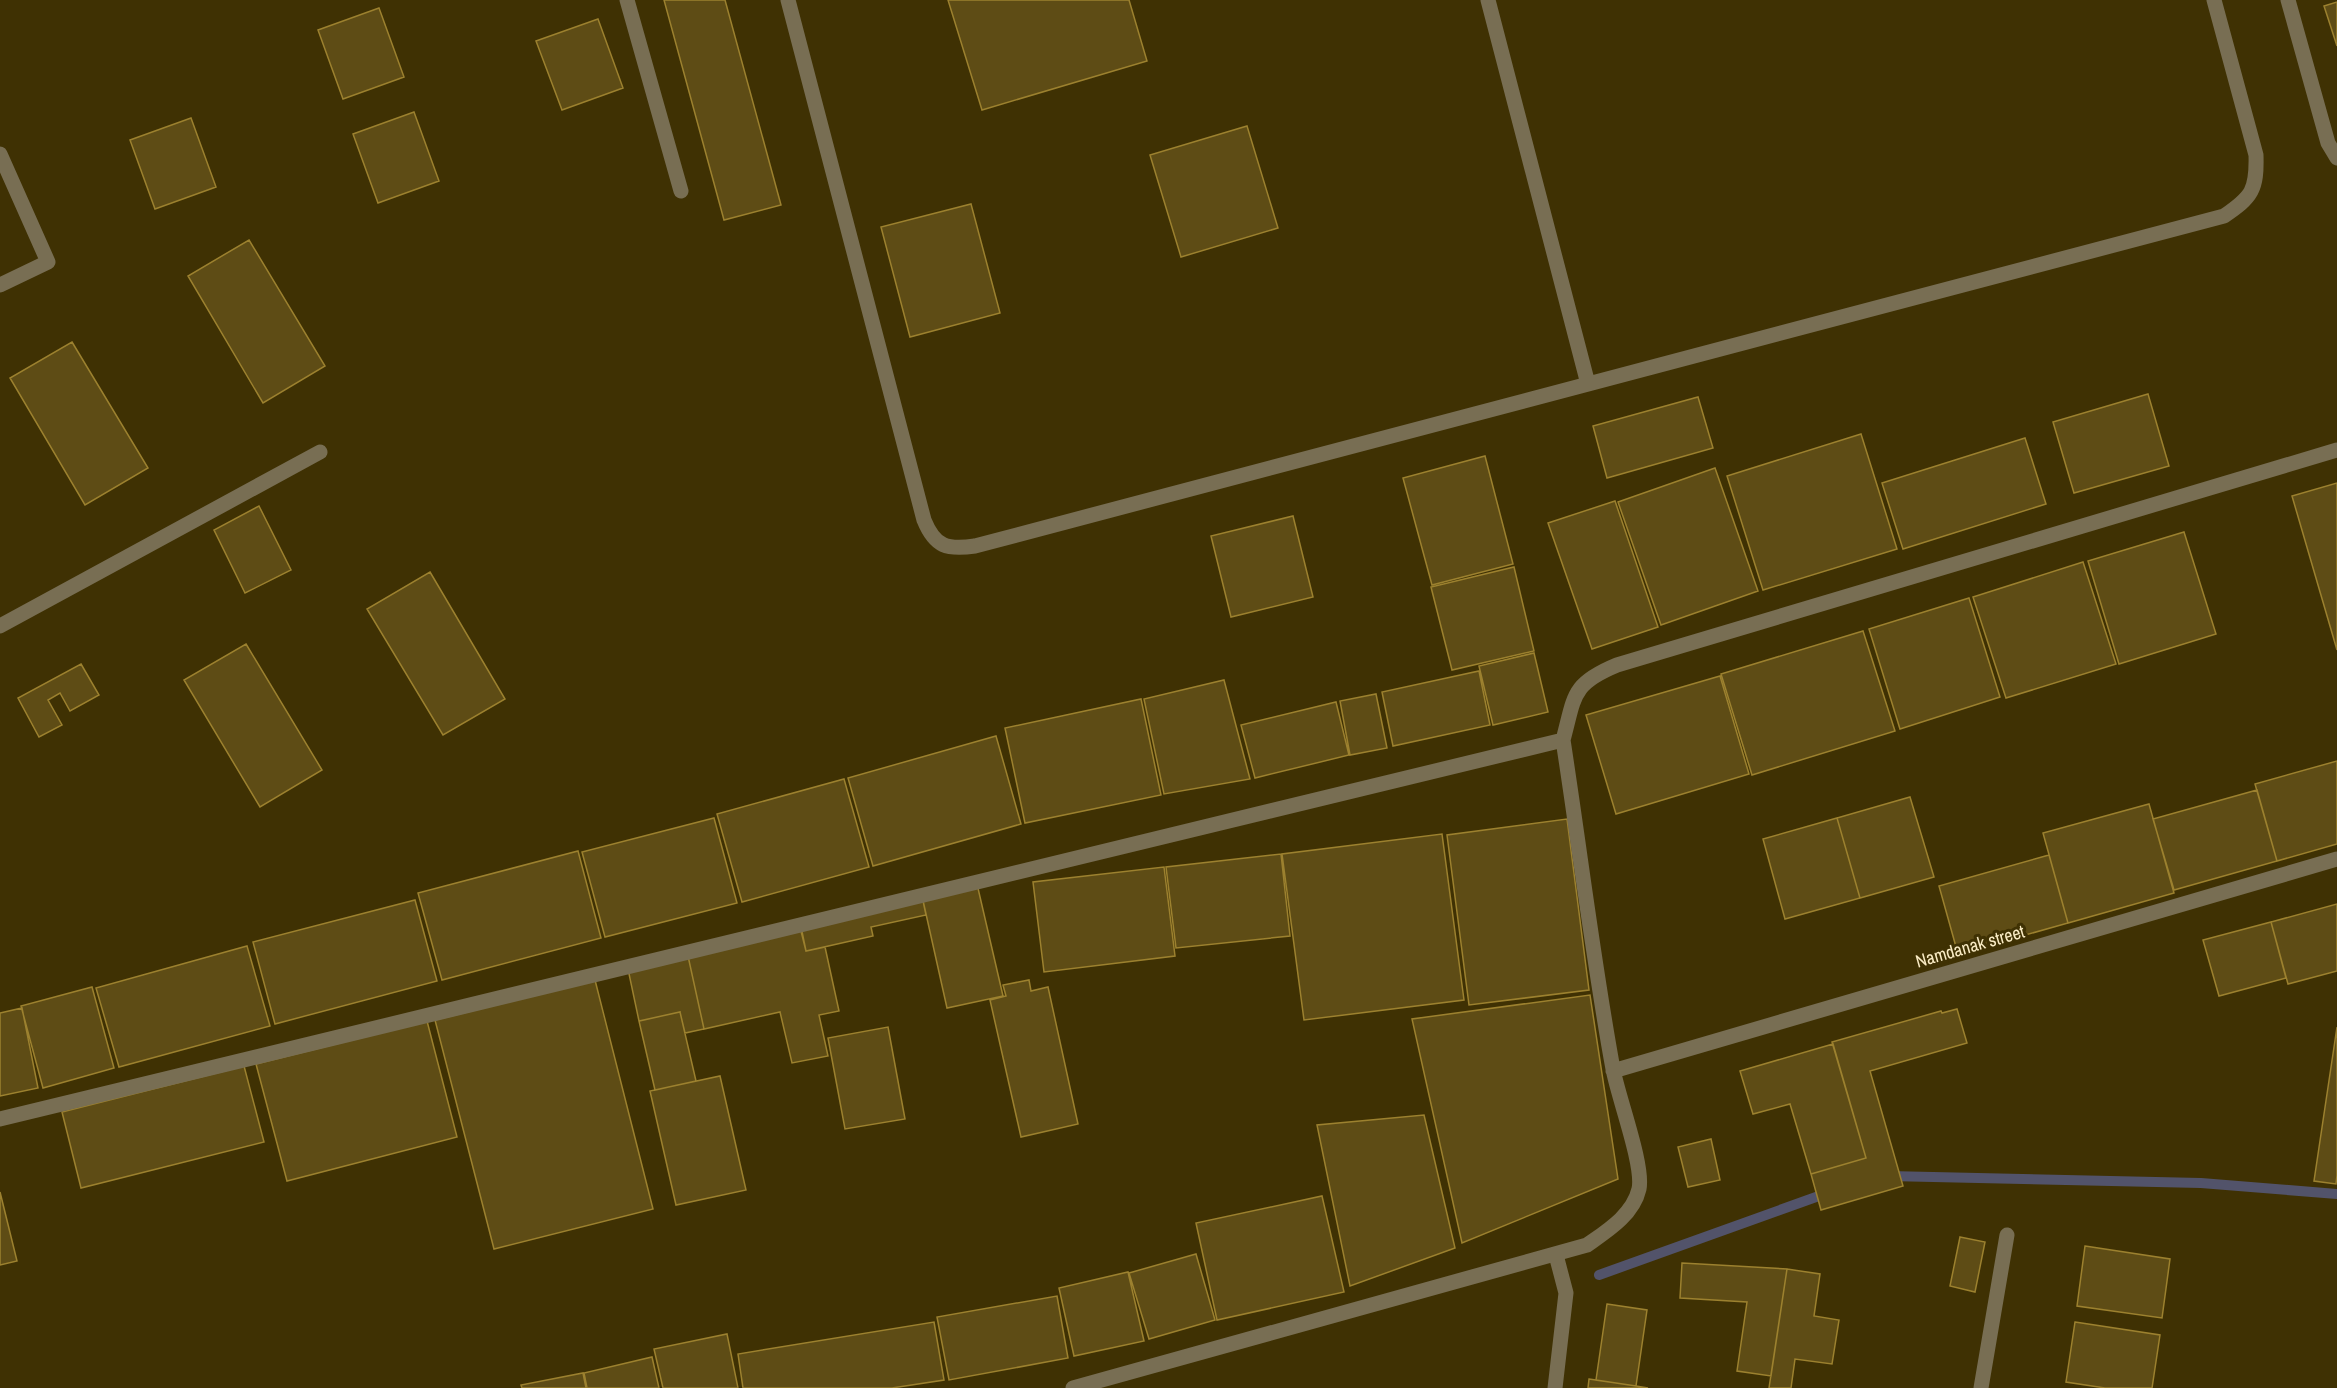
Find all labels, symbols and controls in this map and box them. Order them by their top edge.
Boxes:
street label: Namdanak street [1913,918,2027,974]

